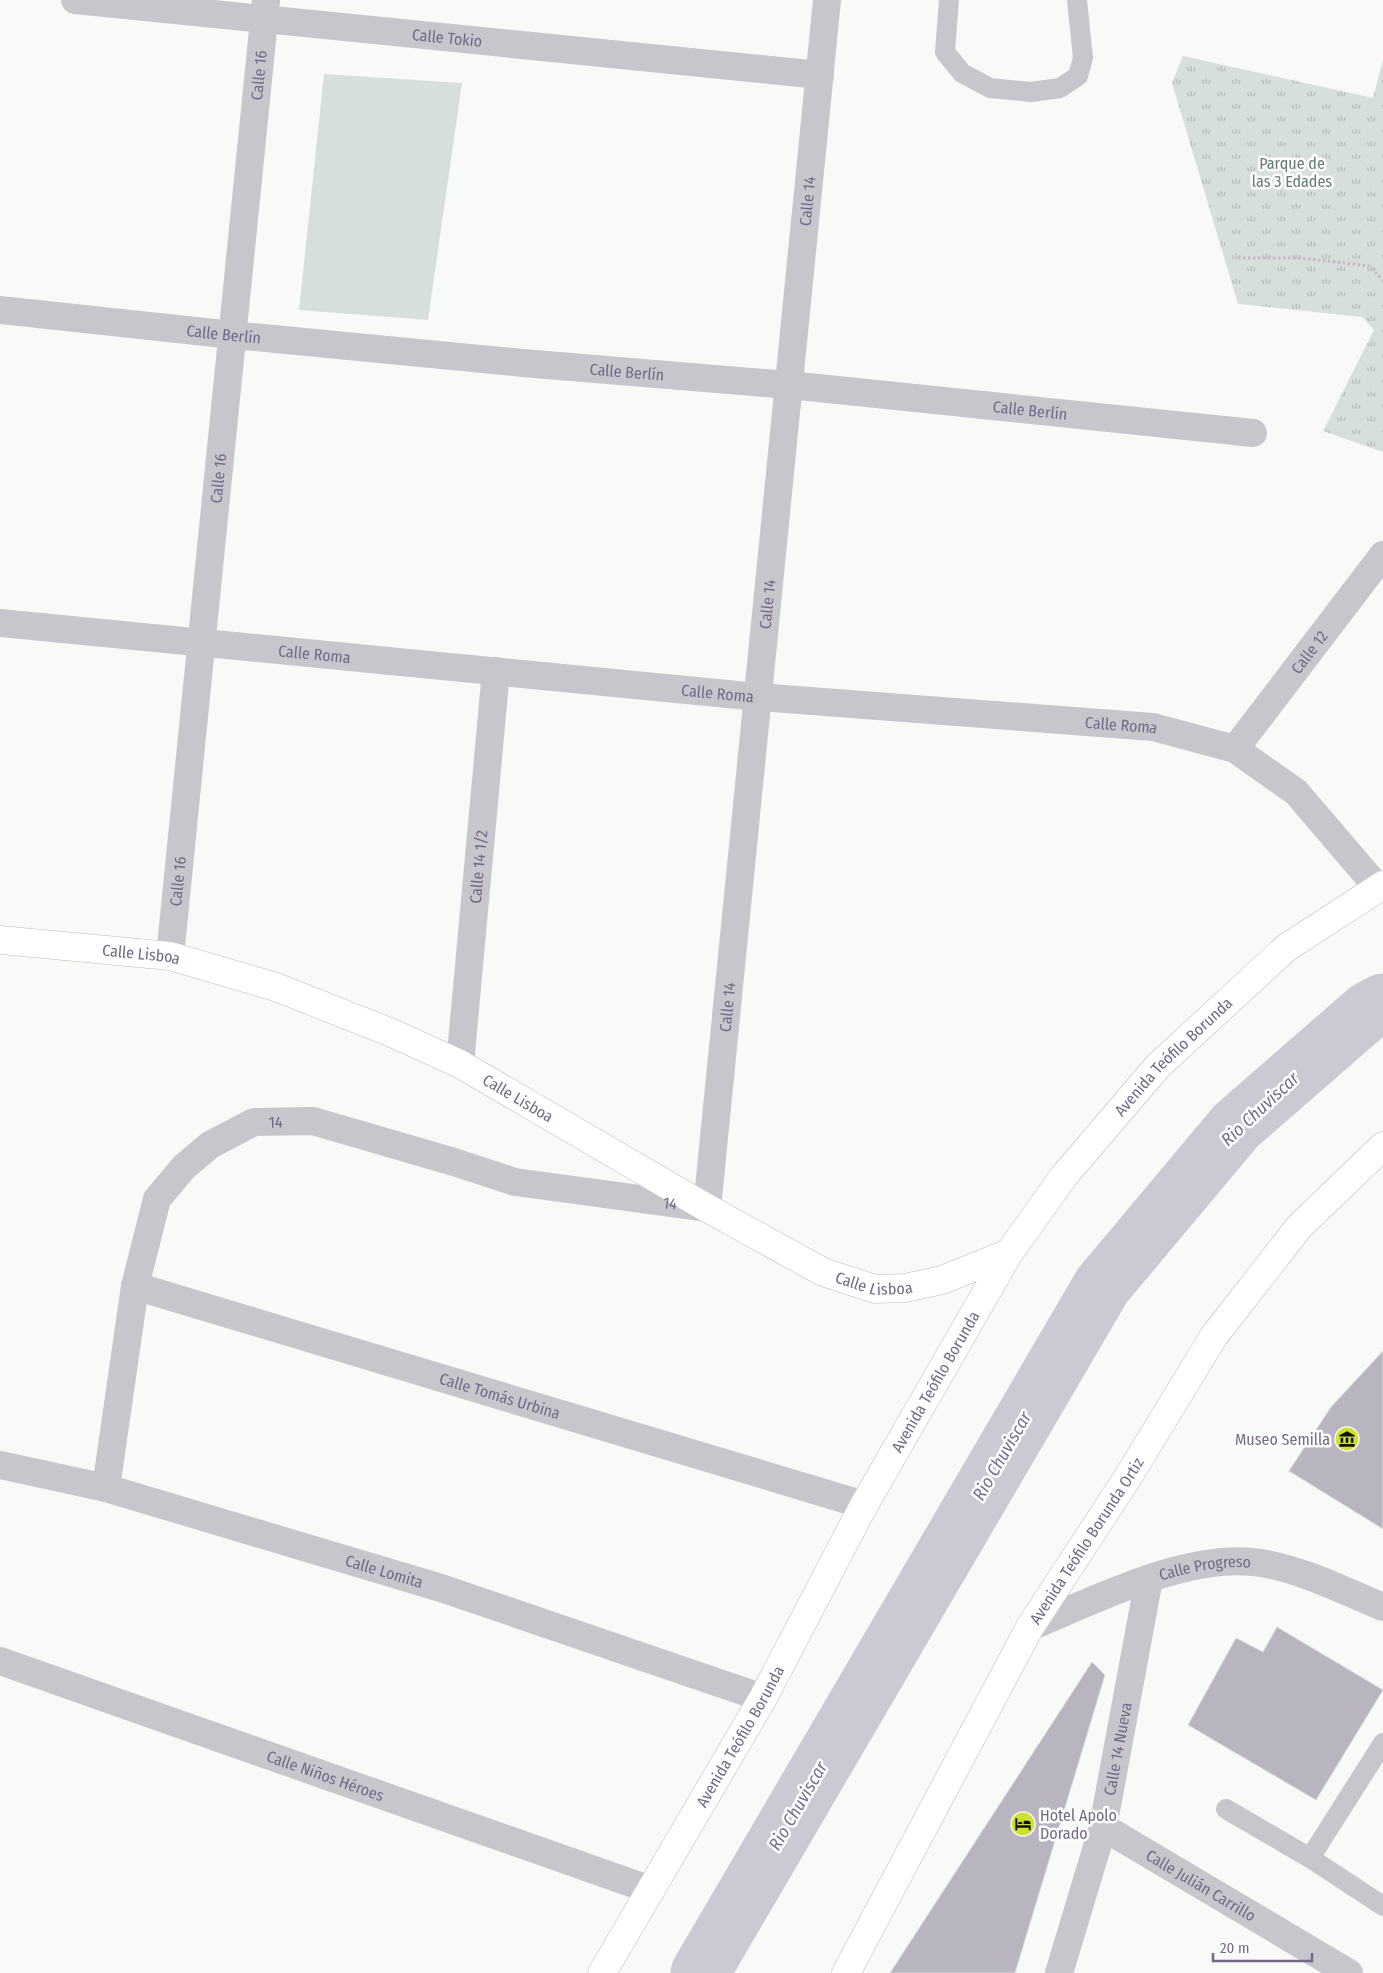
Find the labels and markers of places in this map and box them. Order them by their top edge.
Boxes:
museum icon: Museo Semilla [1334,1426,1360,1452]
place label: Museo Semilla [1235,1430,1330,1449]
place label: Hotel Apolo Dorado [1040,1806,1117,1843]
hotel icon: Hotel Apolo Dorado [1010,1811,1036,1837]

